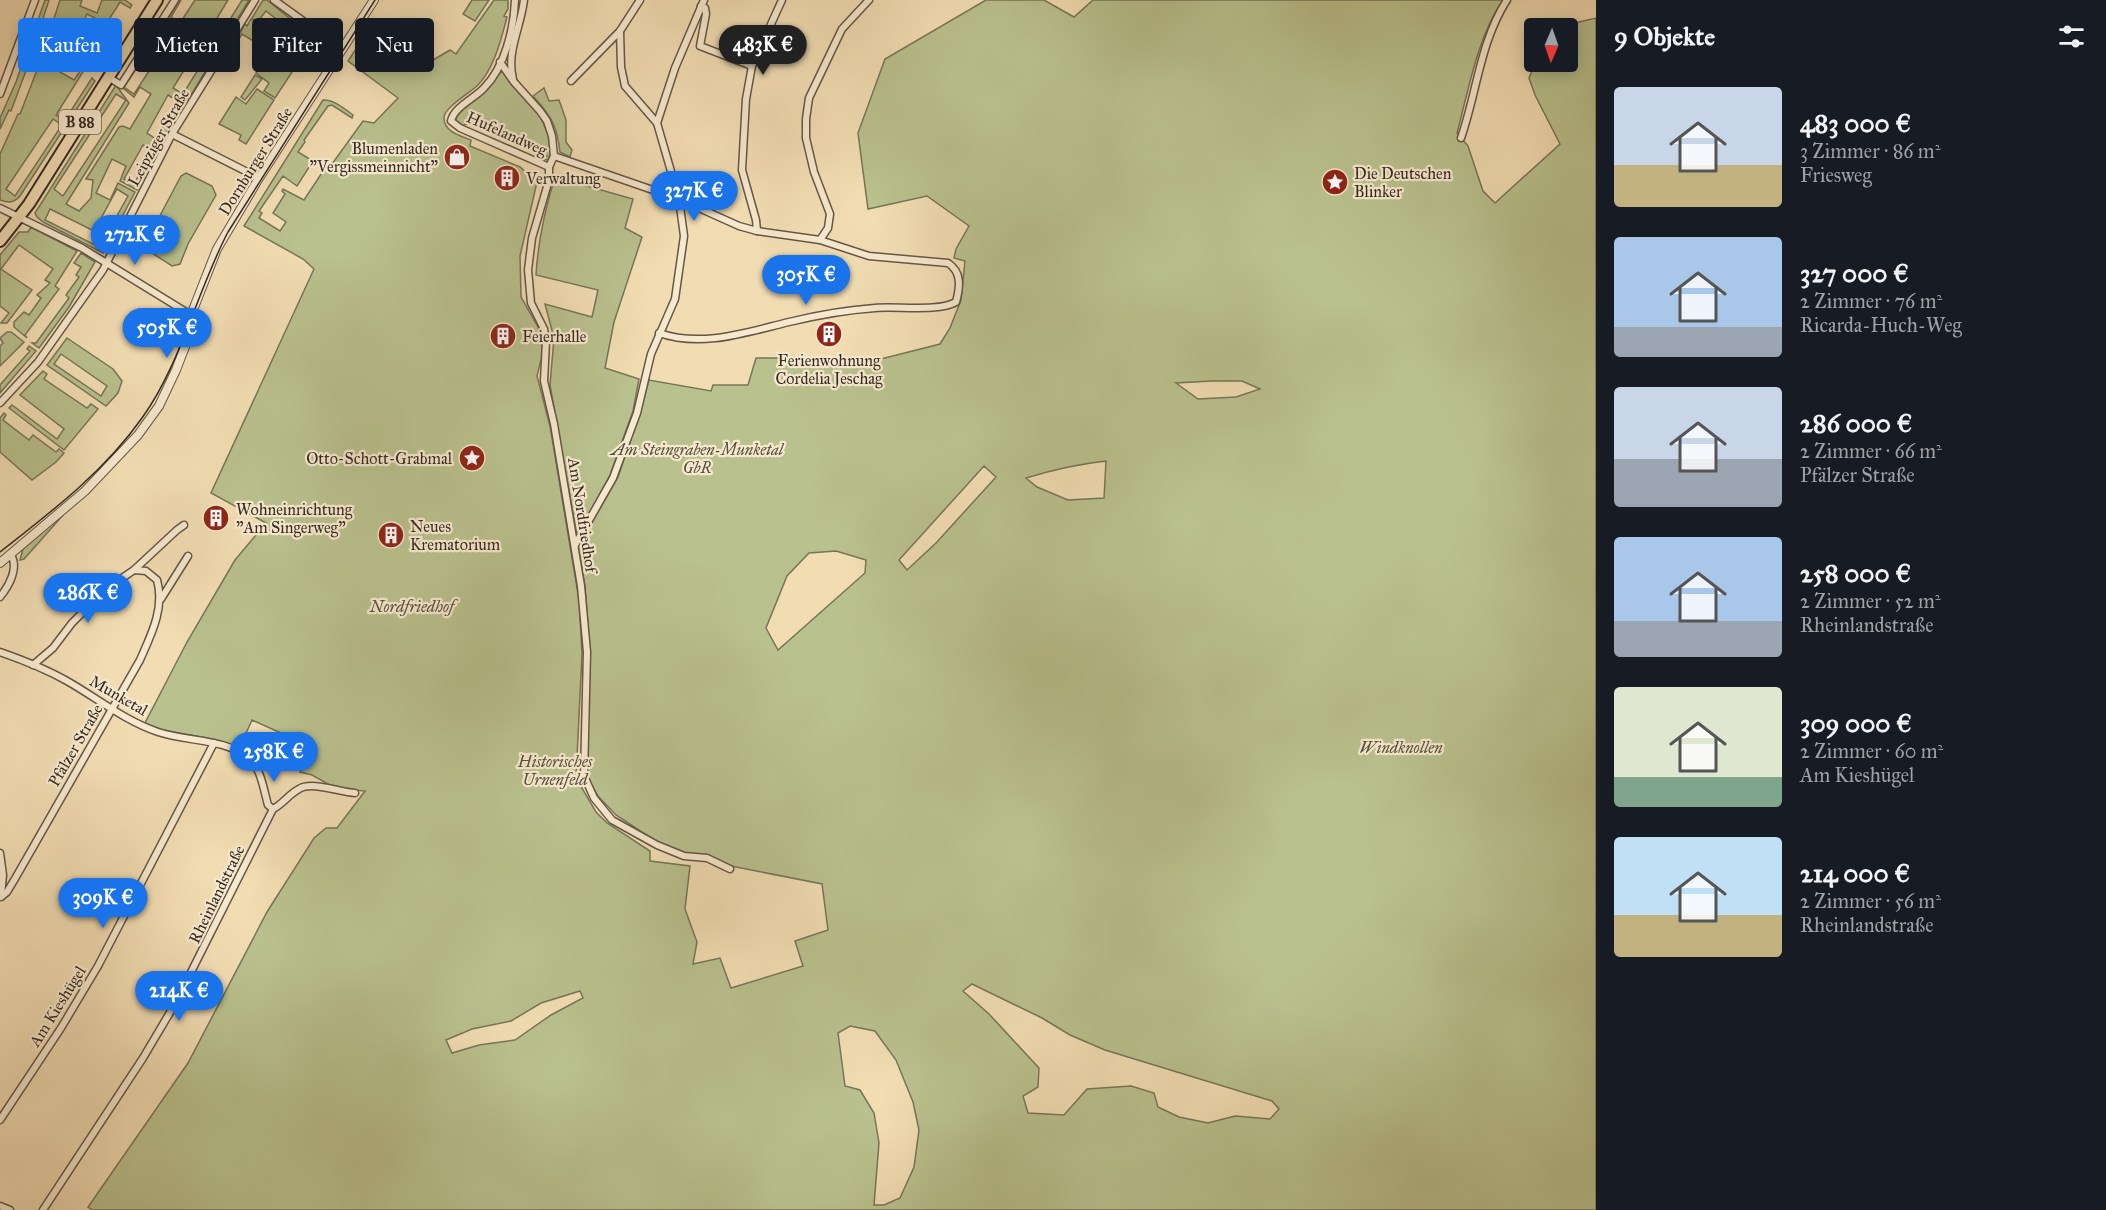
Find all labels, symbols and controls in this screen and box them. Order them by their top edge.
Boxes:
chip: Kaufen [18,18,122,72]
chip: Mieten [134,18,240,72]
chip: Filter [252,18,343,72]
chip: Neu [355,18,434,72]
north arrow [1524,18,1578,72]
map controls [1524,18,1578,72]
text: 9 Objekte [1614,20,1715,52]
icon: filters [2055,20,2088,53]
pin: 483K € [714,25,812,76]
text: 483K € [733,32,793,56]
street label: Leipziger Straße [124,85,194,190]
street label: Dornburger Straße [215,103,297,219]
street label: Hufelandweg [463,107,551,161]
text: 483 000 € [1800,107,1911,139]
road number: B 88 [59,110,101,134]
icon: home [1662,111,1734,183]
place label: Blumenladen "Vergissmeinnicht" [310,139,438,177]
text: 3 Zimmer · 86 m² [1800,139,1940,163]
shop icon: Blumenladen "Vergissmeinnicht" [442,142,472,172]
building icon: Verwaltung [492,163,522,193]
text: Friesweg [1800,163,1872,187]
place label: Die Deutschen Blinker [1354,164,1452,201]
place icon: Die Deutschen Blinker [1320,167,1350,197]
place label: Verwaltung [525,169,601,189]
pin: 327K € [645,171,743,222]
text: 327K € [665,178,723,202]
pin: 272K € [86,215,184,266]
text: 272K € [105,222,165,246]
pin: 305K € [757,255,855,306]
text: 327 000 € [1800,257,1909,289]
icon: home [1662,261,1734,333]
text: 305K € [776,262,836,286]
text: 2 Zimmer · 76 m² [1800,289,1942,313]
pin: 505K € [118,308,216,359]
text: Ricarda-Huch-Weg [1800,313,1962,337]
text: 505K € [137,315,197,339]
building icon: Ferienwohnung Cordelia Jeschag [814,319,844,349]
building icon: Feierhalle [488,321,518,351]
place label: Feierhalle [522,327,587,346]
place label: Ferienwohnung Cordelia Jeschag [775,351,883,389]
text: 286 000 € [1800,407,1912,439]
icon: home [1662,411,1734,483]
text: 2 Zimmer · 66 m² [1800,439,1942,463]
park label: Am Steingraben-Munketal GbR [609,440,785,477]
place icon: Otto-Schott-Grabmal [457,443,487,473]
place label: Otto-Schott-Grabmal [306,449,453,468]
street label: Am Nordfriedhof [564,455,601,576]
text: Pfälzer Straße [1800,463,1915,487]
place label: Wohneinrichtung "Am Singerweg" [236,500,353,538]
building icon: Wohneinrichtung "Am Singerweg" [201,503,231,533]
place label: Neues Krematorium [410,517,501,554]
building icon: Neues Krematorium [376,520,406,550]
text: 258 000 € [1800,557,1911,589]
icon: home [1662,561,1734,633]
pin: 286K € [39,573,137,624]
text: 286K € [57,580,119,604]
text: 2 Zimmer · 52 m² [1800,589,1941,613]
park label: Nordfriedhof [369,597,459,616]
text: Rheinlandstraße [1800,613,1934,637]
street label: Munketal [86,671,152,720]
street label: Pfälzer Straße [44,701,107,790]
text: 309 000 € [1800,707,1912,739]
icon: home [1662,711,1734,783]
pin: 258K € [225,732,323,783]
park label: Windknollen [1360,738,1443,757]
text: 258K € [244,739,304,763]
text: 2 Zimmer · 60 m² [1800,739,1943,763]
park label: Historisches Urnenfeld [517,752,593,789]
text: Am Kieshügel [1800,763,1915,787]
street label: Rheinlandstraße [184,842,249,946]
text: 214 000 € [1800,857,1910,889]
icon: home [1662,861,1734,933]
pin: 309K € [54,878,152,929]
text: 309K € [72,885,134,909]
text: 2 Zimmer · 56 m² [1800,889,1941,913]
text: Rheinlandstraße [1800,913,1934,937]
street label: Am Kieshügel [25,962,91,1052]
pin: 214K € [130,971,228,1022]
text: 214K € [149,978,209,1002]

